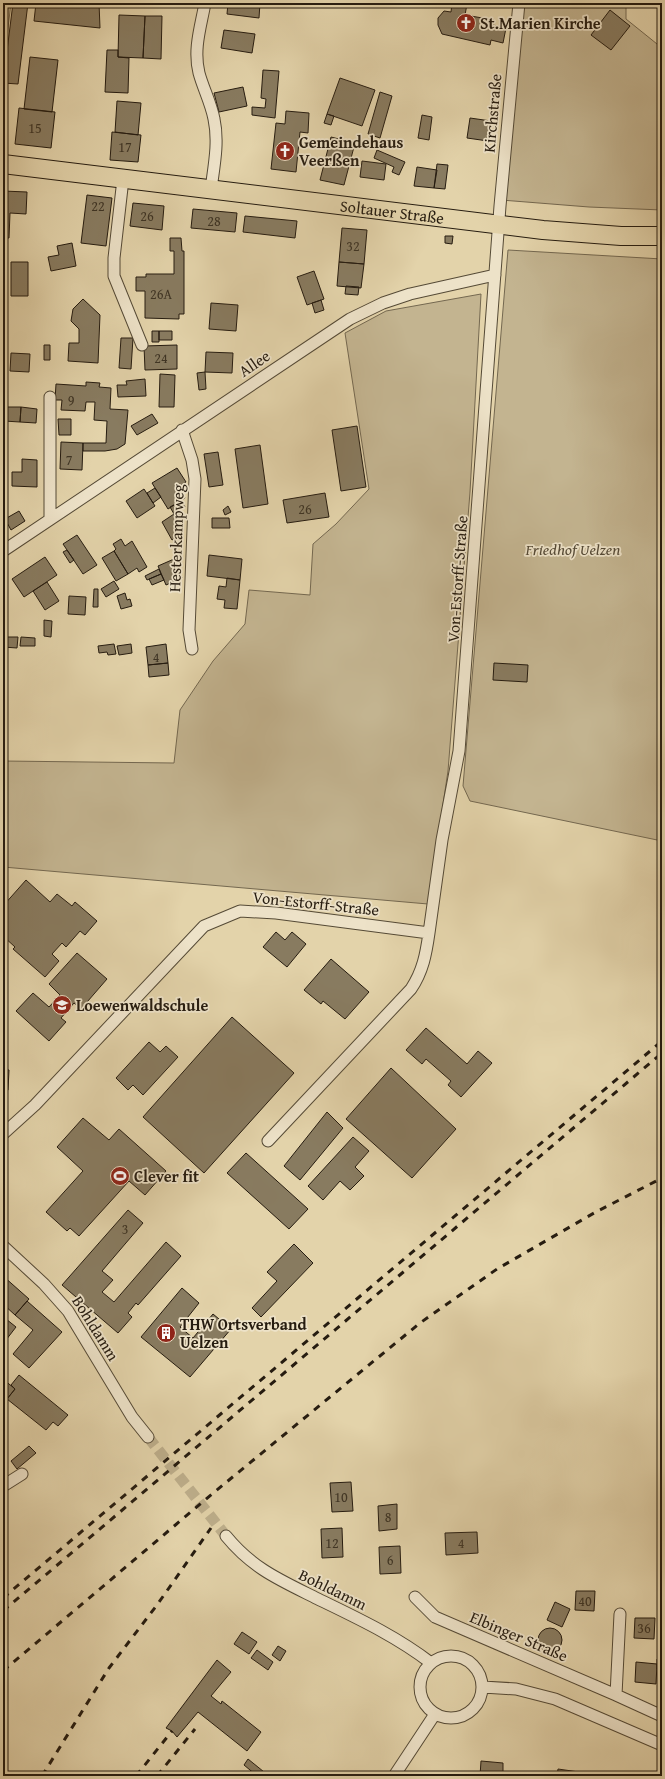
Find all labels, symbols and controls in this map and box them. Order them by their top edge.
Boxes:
place label: St.Marien Kirche [480,11,601,35]
church icon: St.Marien Kirche [455,12,477,34]
street label: Kirchstraße [477,73,507,153]
house number: 15 [28,118,42,138]
place label: Gemeindehaus Veerßen [299,130,403,172]
house number: 17 [118,137,132,157]
church icon: Gemeindehaus Veerßen [274,140,296,162]
street label: Soltauer Straße [339,193,445,230]
house number: 22 [91,196,105,216]
house number: 26 [140,206,154,226]
house number: 28 [207,211,221,231]
house number: 32 [346,236,360,256]
house number: 26A [150,284,172,304]
street label: Allee [233,344,275,382]
house number: 24 [154,348,168,368]
house number: 9 [68,390,75,410]
house number: 7 [66,450,73,470]
street label: Hesterkampweg [162,484,190,592]
house number: 26 [298,499,312,519]
street label: Von-Estorff-Straße [441,515,473,643]
park label: Friedhof Uelzen [525,537,620,561]
house number: 4 [153,647,160,667]
street label: Von-Estorff-Straße [252,884,380,922]
place label: Loewenwaldschule [76,993,208,1017]
school or university icon: Loewenwaldschule [51,994,73,1016]
place label: Clever fit [134,1164,199,1188]
sports icon: Clever fit [109,1165,131,1187]
house number: 3 [122,1219,128,1239]
street label: Bohldamm [66,1291,126,1365]
place label: THW Ortsverband Uelzen [180,1312,307,1354]
building icon: THW Ortsverband Uelzen [155,1322,177,1344]
house number: 10 [334,1487,348,1507]
house number: 8 [385,1507,392,1527]
house number: 12 [325,1533,339,1553]
house number: 4 [458,1533,465,1553]
house number: 6 [387,1550,394,1570]
street label: Bohldamm [295,1562,371,1616]
house number: 40 [578,1591,592,1611]
street label: Elbinger Straße [466,1605,572,1667]
house number: 36 [637,1618,651,1638]

